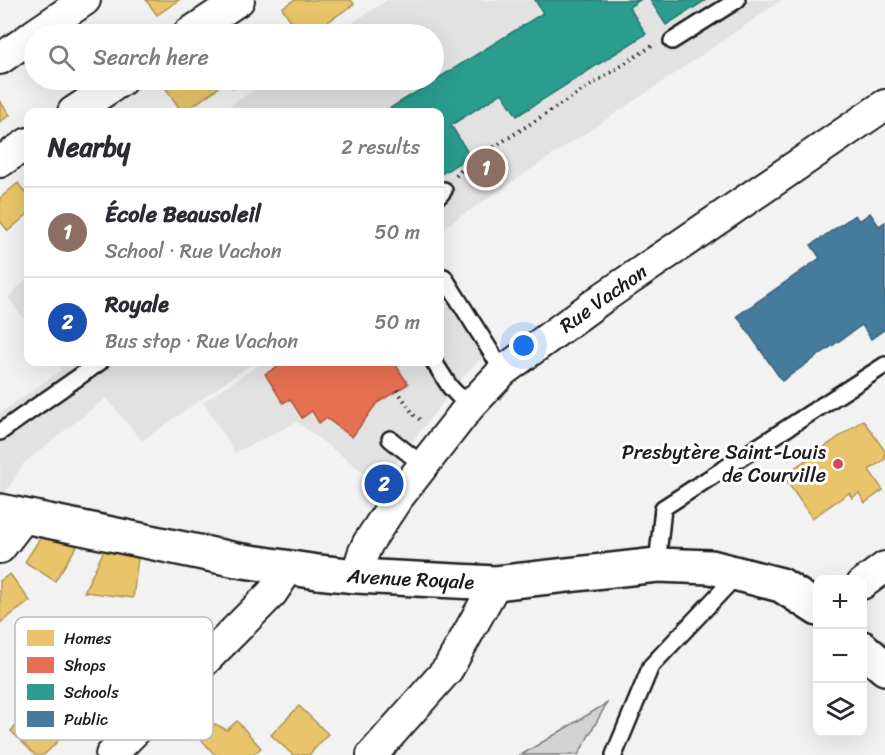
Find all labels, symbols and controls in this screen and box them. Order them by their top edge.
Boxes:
search box [24,24,444,90]
text: Search here [93,38,209,77]
icon: search [45,41,78,74]
text: Nearby [48,124,130,170]
text: 2 results [341,130,420,165]
pin: 1 [466,146,506,190]
text: École Beausoleil [105,195,261,234]
text: 1 [63,215,72,250]
text: 50 m [375,215,420,250]
text: School · Rue Vachon [105,234,282,269]
street label: Rue Vachon [551,255,655,342]
text: Royale [105,285,169,324]
text: 2 [62,305,73,340]
text: 50 m [375,305,420,340]
text: Bus stop · Rue Vachon [105,324,298,359]
your location [509,331,538,360]
place label: Presbytère Saint-Louis de Courville [622,435,827,493]
marker: Presbytère Saint-Louis de Courville [831,457,845,471]
pin: 2 [364,462,404,506]
street label: Avenue Royale [345,558,475,599]
map controls [813,575,867,737]
button: + [813,575,867,629]
legend [15,617,213,740]
text: Homes [64,624,112,653]
button: − [813,629,867,683]
text: Shops [64,651,106,680]
text: Schools [64,678,119,707]
button: layers [813,683,867,737]
text: Public [64,705,108,734]

